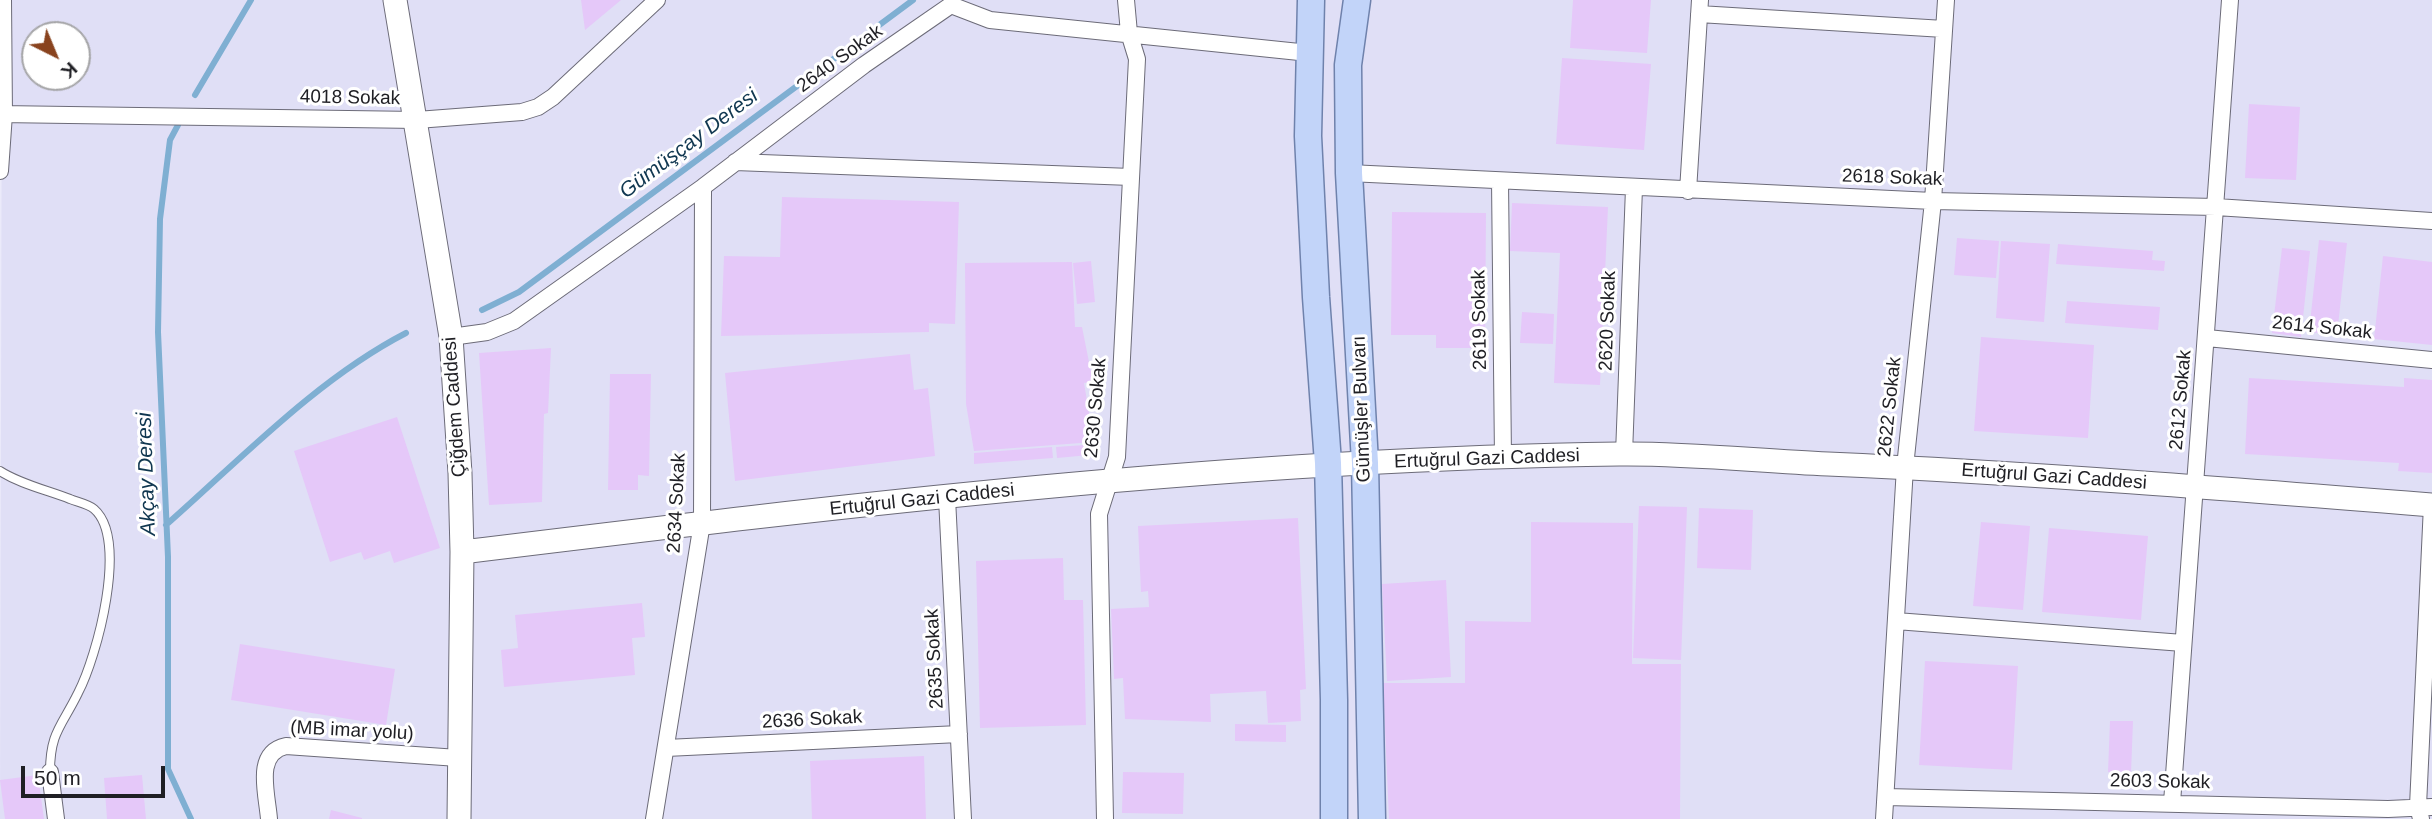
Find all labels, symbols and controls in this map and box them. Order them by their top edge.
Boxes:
street label: 2640 Sokak [793,20,887,98]
north arrow [21,21,91,91]
text: K [57,58,81,83]
water label: Gümüşçay Deresi [615,84,763,204]
street label: 4018 Sokak [300,86,400,110]
street label: 2618 Sokak [1841,165,1943,191]
street label: 2619 Sokak [1468,270,1492,370]
street label: 2620 Sokak [1595,270,1621,372]
street label: 2614 Sokak [2271,311,2373,345]
street label: Gümüşler Bulvarı [1348,335,1376,483]
street label: Çiğdem Caddesi [439,336,471,478]
street label: 2612 Sokak [2165,349,2197,451]
street label: 2622 Sokak [1873,356,1907,458]
street label: 2630 Sokak [1080,357,1112,459]
water label: Akçay Deresi [132,412,162,536]
street label: Ertuğrul Gazi Caddesi [1394,444,1580,474]
street label: 2634 Sokak [663,452,691,554]
street label: Ertuğrul Gazi Caddesi [1960,459,2148,495]
street label: Ertuğrul Gazi Caddesi [828,479,1016,521]
street label: 2635 Sokak [921,608,949,710]
street label: 2636 Sokak [761,706,863,734]
street label: (MB imar yolu) [290,716,414,746]
scale bar [24,752,168,796]
text: 50 m [34,766,81,789]
street label: 2603 Sokak [2110,770,2210,794]

